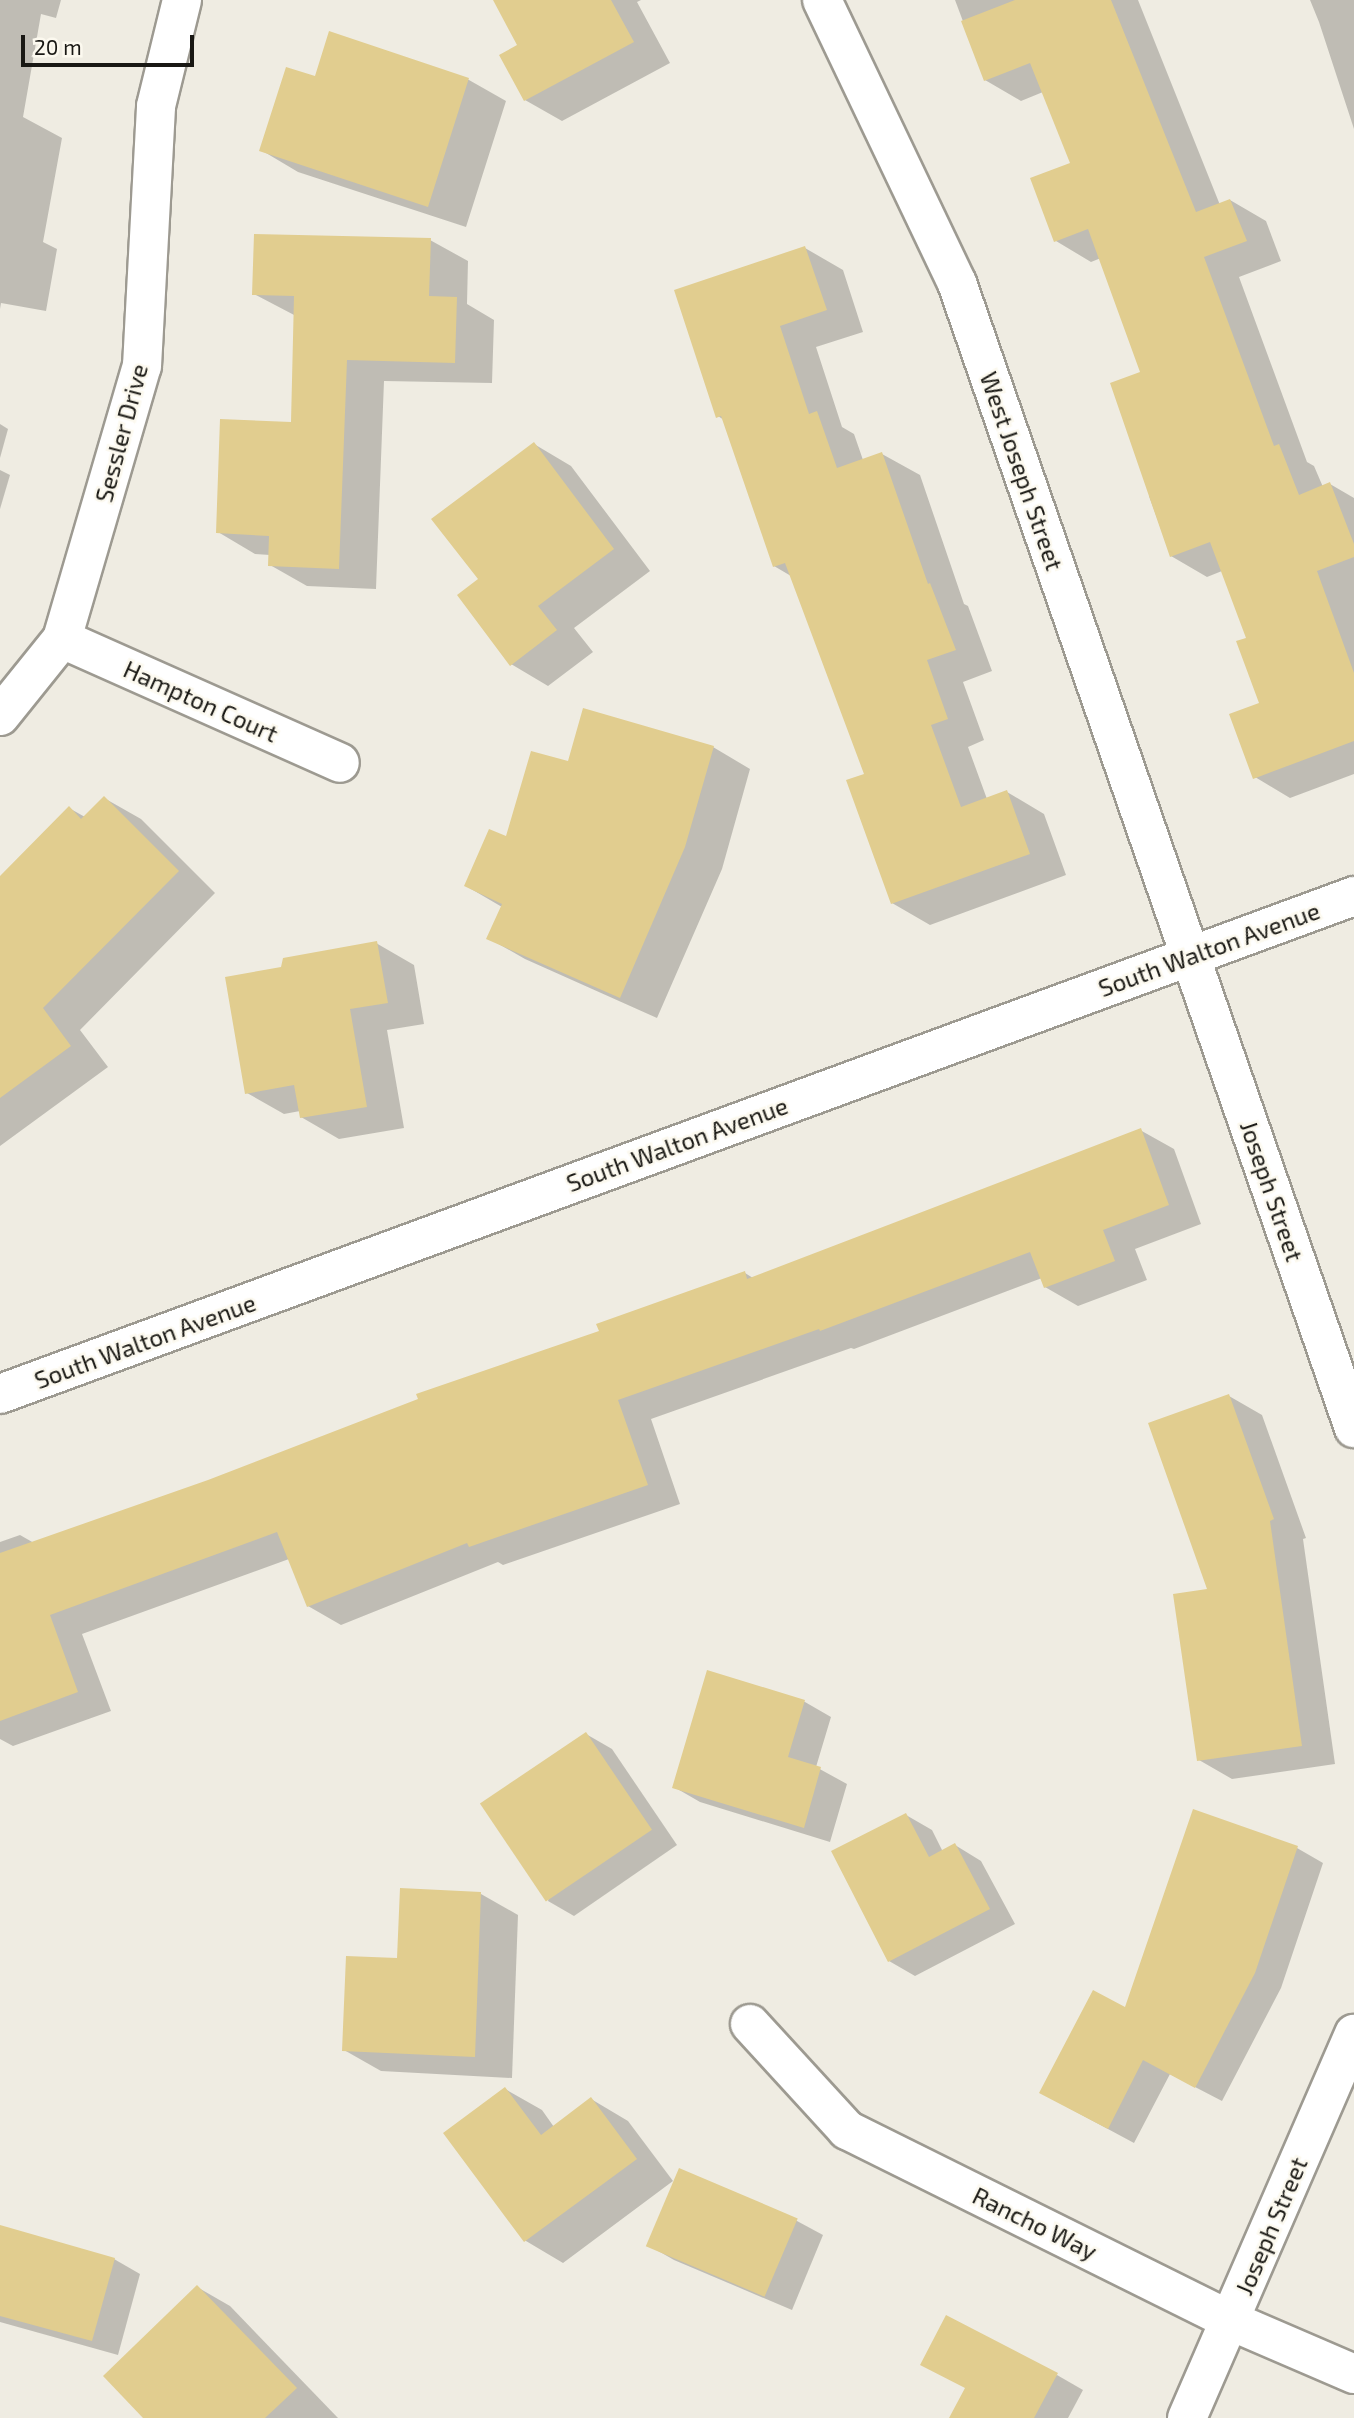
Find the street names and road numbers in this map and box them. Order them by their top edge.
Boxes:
street label: Sessler Drive [89,360,153,506]
street label: West Joseph Street [974,368,1070,574]
street label: Hampton Court [119,654,283,748]
street label: South Walton Avenue [1094,895,1324,1003]
street label: South Walton Avenue [562,1090,792,1198]
street label: Joseph Street [1234,1117,1310,1265]
street label: South Walton Avenue [30,1287,260,1395]
street label: Joseph Street [1229,2153,1313,2299]
street label: Rancho Way [968,2180,1102,2266]

